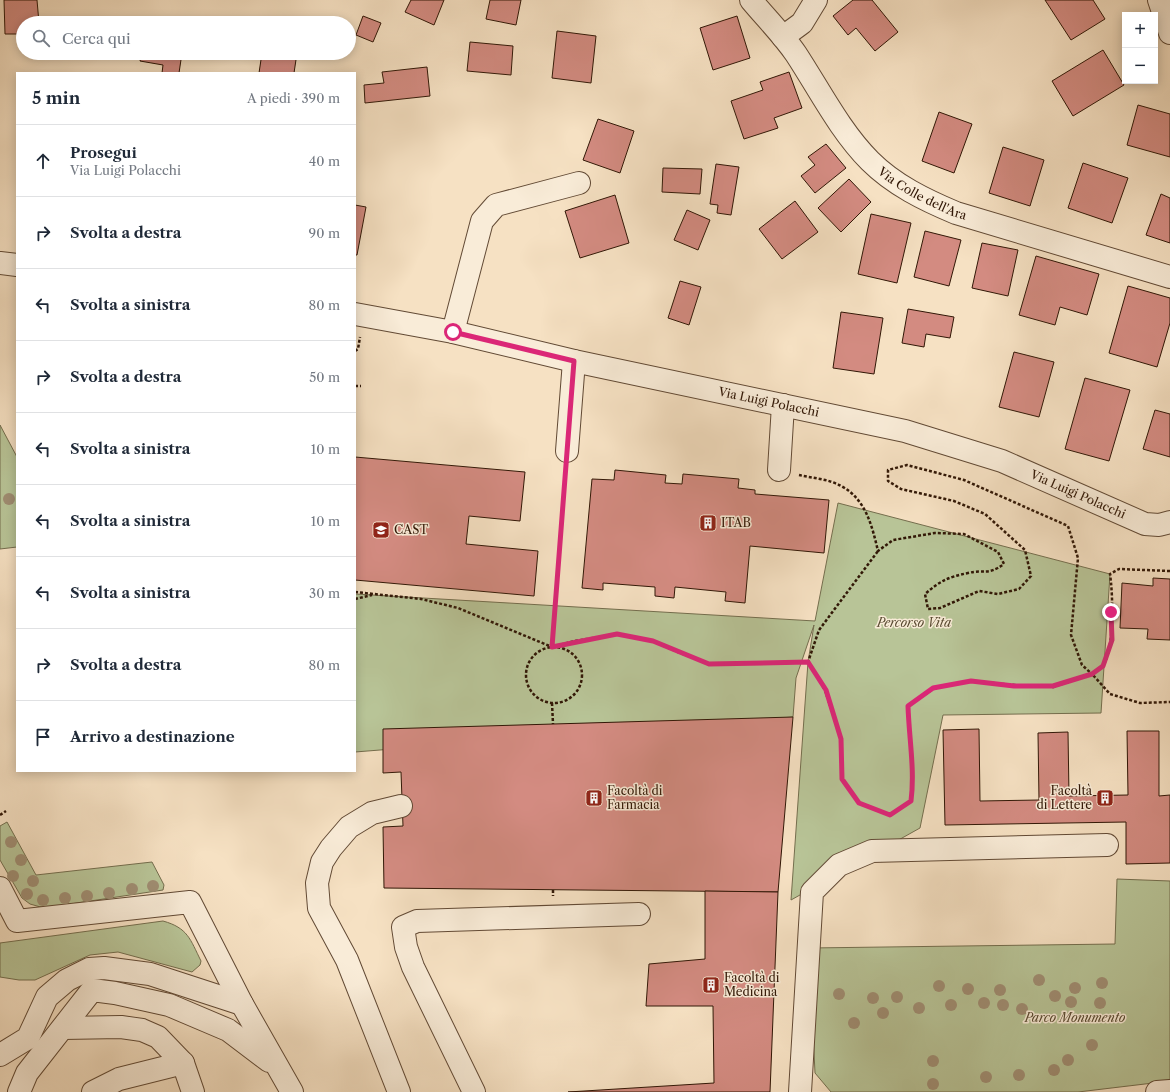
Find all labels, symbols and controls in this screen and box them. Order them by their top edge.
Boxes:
map controls [1122,12,1158,84]
button: + [1122,12,1158,48]
search box [16,16,356,60]
icon: search [30,27,52,49]
text: Cerca qui [62,29,131,48]
button: − [1122,48,1158,84]
text: 5 min [32,88,80,108]
text: A piedi · 390 m [247,90,340,106]
text: Prosegui [70,143,137,162]
icon: ahead [32,150,54,172]
text: 40 m [309,153,340,169]
text: Via Luigi Polacchi [70,162,181,178]
street label: Via Colle dell'Ara [874,163,969,223]
icon: right [32,222,54,244]
text: Svolta a destra [70,223,181,242]
text: 90 m [309,225,340,241]
icon: left [32,294,54,316]
text: Svolta a sinistra [70,295,190,314]
text: 80 m [308,297,340,313]
route start [444,323,462,341]
icon: right [32,366,54,388]
text: Svolta a destra [70,367,181,386]
text: 50 m [309,369,340,385]
street label: Via Luigi Polacchi [716,384,821,420]
icon: left [32,438,54,460]
text: Svolta a sinistra [70,439,190,458]
text: 10 m [311,441,340,457]
street label: Via Luigi Polacchi [1027,466,1128,522]
icon: left [32,510,54,532]
text: Svolta a sinistra [70,511,190,530]
text: 10 m [311,513,340,529]
building icon: ITAB [698,513,718,533]
place label: ITAB [721,515,751,530]
school or university icon: CAST [371,520,391,540]
place label: CAST [394,522,428,537]
icon: left [32,582,54,604]
text: Svolta a sinistra [70,583,190,602]
text: 30 m [309,585,340,601]
route end [1102,603,1120,621]
park label: Percorso Vita [876,615,951,630]
icon: right [32,654,54,676]
text: Svolta a destra [70,655,181,674]
text: 80 m [308,657,340,673]
icon: arrive [32,726,54,748]
text: Arrivo a destinazione [70,727,235,746]
place label: Facoltà di Farmacia [607,783,663,812]
place label: Facoltà di Lettere [1036,783,1093,812]
building icon: Facoltà di Farmacia [584,788,604,808]
building icon: Facoltà di Lettere [1095,788,1115,808]
place label: Facoltà di Medicina [724,970,780,999]
building icon: Facoltà di Medicina [701,975,721,995]
park label: Parco Monumento [1024,1010,1126,1025]

